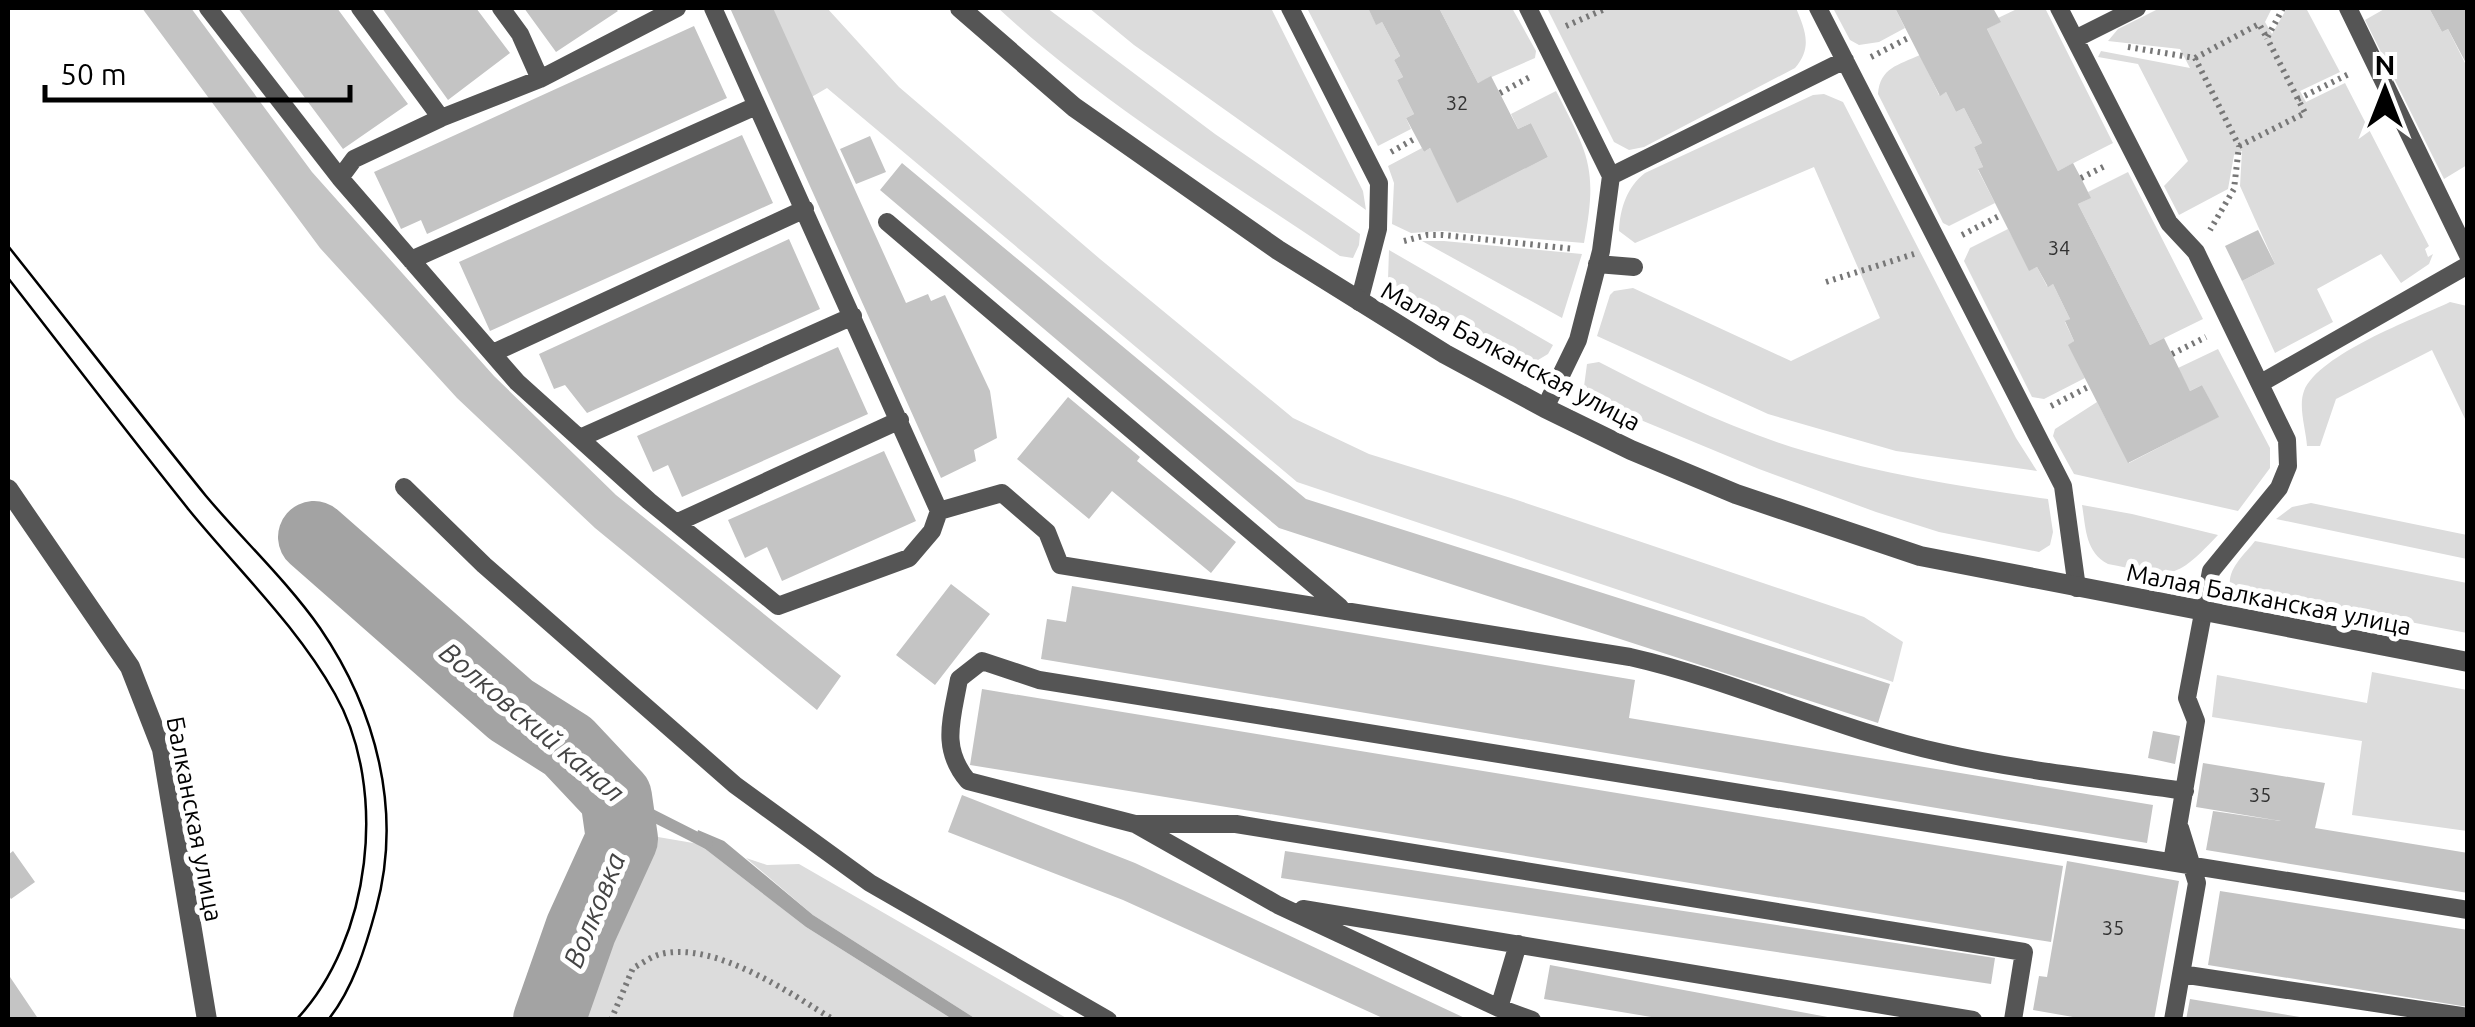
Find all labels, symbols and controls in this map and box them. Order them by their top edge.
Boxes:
scale bar [45,40,350,102]
north arrow [2335,40,2435,140]
text: N [2375,49,2395,80]
text: 50 m [60,57,127,91]
house number: 32 [1446,91,1468,114]
house number: 34 [2048,236,2070,259]
street label: Малая Балканская улица [1377,276,1645,436]
street label: Малая Балканская улица [2124,558,2414,640]
water label: Волковский канал [434,636,631,808]
street label: Балканская улица [161,714,229,924]
house number: 35 [2249,783,2271,806]
water label: Волковка [557,848,631,972]
house number: 35 [2102,916,2124,939]

